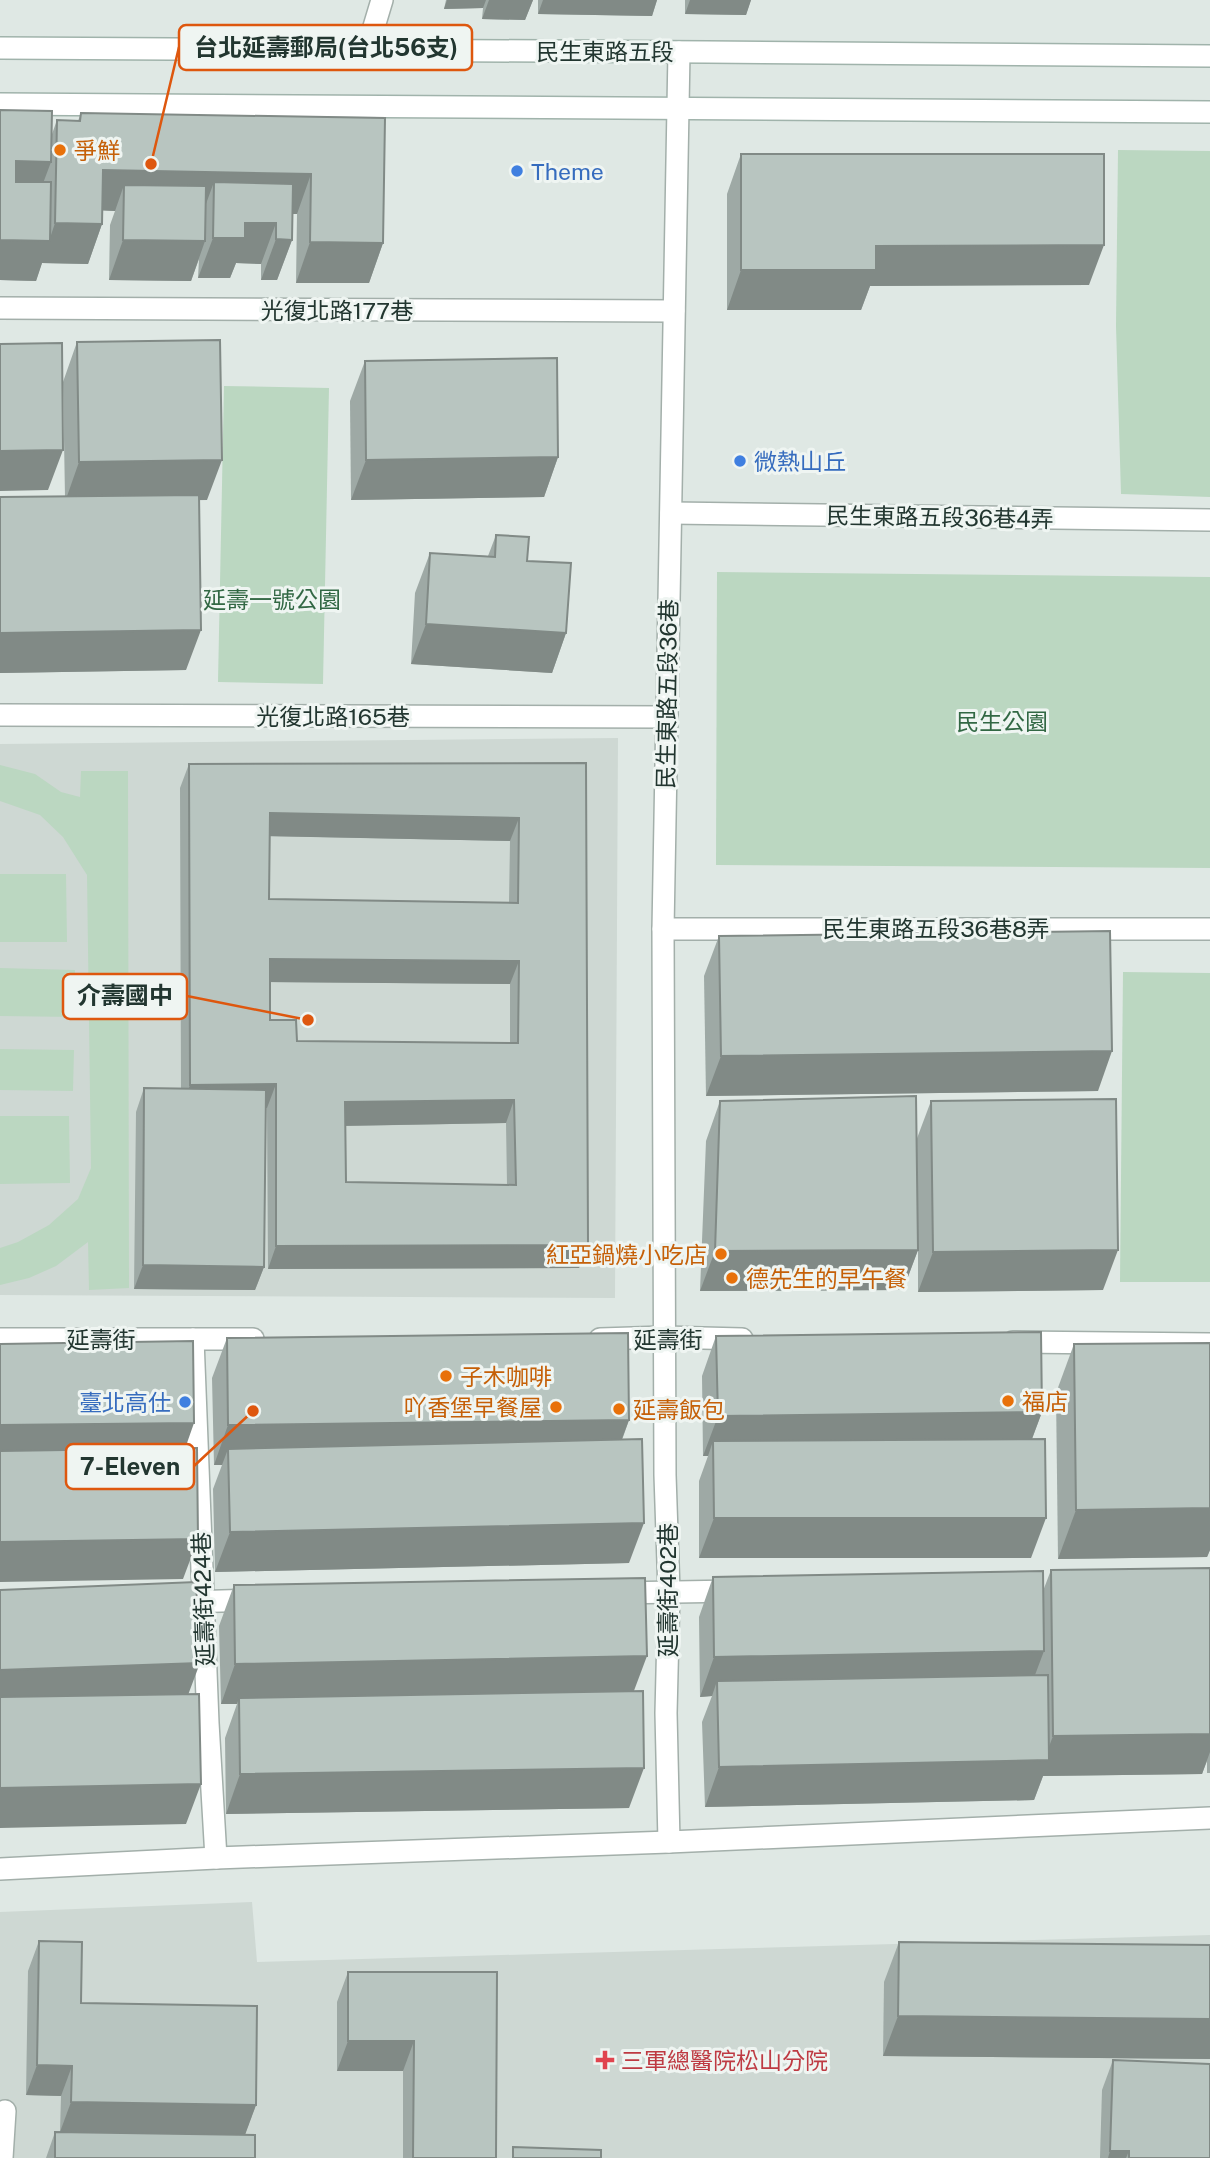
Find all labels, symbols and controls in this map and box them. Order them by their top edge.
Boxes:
callout: 台北延壽郵局(台北56支) [179,25,472,70]
text: 台北延壽郵局(台北56支) [194,33,458,61]
street label: 民生東路五段 [536,38,674,65]
place label: 爭鮮 [74,137,120,164]
marker: 爭鮮 [52,142,68,158]
place label: Theme [531,158,604,185]
marker: Theme [509,163,525,179]
street label: 光復北路177巷 [261,297,413,324]
place label: 微熱山丘 [754,448,846,475]
marker: 微熱山丘 [732,453,748,469]
street label: 民生東路五段36巷4弄 [826,502,1054,532]
park label: 延壽一號公園 [203,586,341,613]
street label: 民生東路五段36巷 [652,599,682,789]
street label: 光復北路165巷 [256,703,410,730]
park label: 民生公園 [956,708,1048,735]
street label: 民生東路五段36巷8弄 [822,915,1050,942]
callout: 介壽國中 [63,974,187,1019]
text: 介壽國中 [77,981,173,1009]
place label: 紅亞鍋燒小吃店 [546,1241,707,1268]
marker: 紅亞鍋燒小吃店 [713,1246,729,1262]
place label: 德先生的早午餐 [746,1265,907,1292]
marker: 德先生的早午餐 [724,1270,740,1286]
street label: 延壽街 [67,1326,136,1353]
street label: 延壽街 [634,1326,703,1353]
place label: 子木咖啡 [460,1363,552,1390]
marker: 子木咖啡 [438,1368,454,1384]
place label: 福店 [1022,1388,1068,1415]
place label: 臺北高仕 [79,1389,171,1416]
marker: 福店 [1000,1393,1016,1409]
marker: 臺北高仕 [177,1394,193,1410]
place label: 吖香堡早餐屋 [404,1394,542,1421]
place label: 延壽飯包 [633,1396,725,1423]
marker: 吖香堡早餐屋 [548,1399,564,1415]
marker: 延壽飯包 [611,1401,627,1417]
callout: 7-Eleven [66,1444,194,1489]
text: 7-Eleven [80,1452,180,1480]
street label: 延壽街402巷 [654,1523,681,1657]
street label: 延壽街424巷 [187,1531,219,1667]
place label: 三軍總醫院松山分院 [621,2047,828,2074]
marker: 三軍總醫院松山分院 [595,2050,615,2070]

